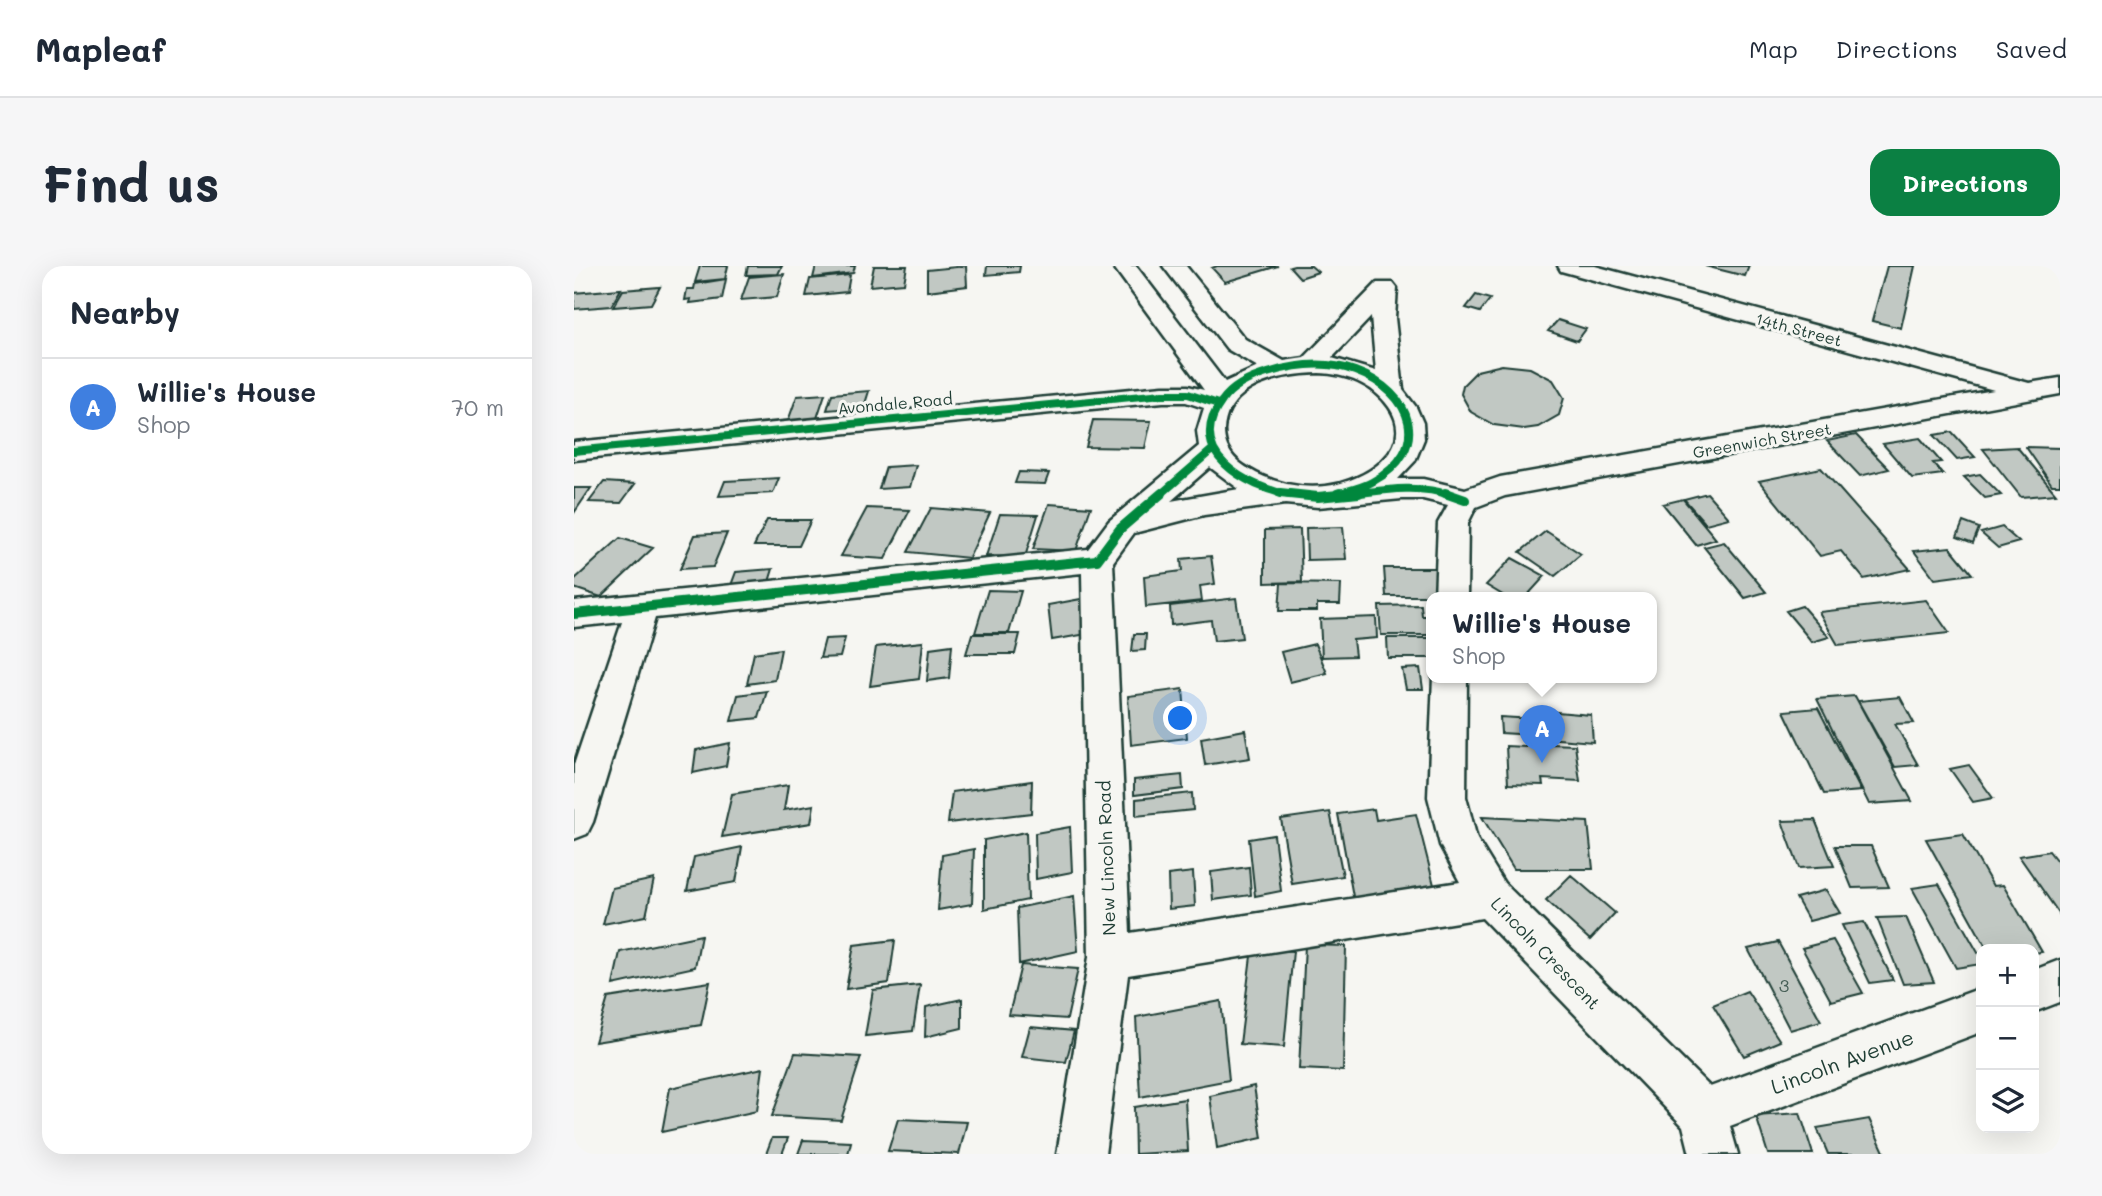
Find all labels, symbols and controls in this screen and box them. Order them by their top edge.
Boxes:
text: Mapleaf [35,27,166,70]
text: Map [1749,33,1798,64]
text: Directions [1836,33,1958,64]
text: Saved [1996,33,2067,64]
button: Directions [1870,149,2060,216]
text: Find us [42,151,220,214]
text: Nearby [70,292,180,332]
street label: 14th Street [1753,307,1845,351]
text: Willie's House [137,375,316,409]
street label: Avondale Road [837,388,953,418]
text: A [85,392,101,422]
text: 70 m [451,392,504,422]
text: Shop [137,409,191,439]
street label: Greenwich Street [1691,417,1833,463]
popup [1426,592,1657,683]
text: Willie's House [1452,606,1631,640]
text: Shop [1452,640,1506,670]
your location [1163,701,1197,735]
pin: A [1519,705,1565,763]
street label: New Lincoln Road [1091,780,1121,936]
street label: Lincoln Crescent [1486,891,1606,1015]
map controls [1976,944,2039,1133]
button: + [1976,944,2039,1007]
house number: 3 [1779,973,1789,997]
button: − [1976,1007,2039,1070]
street label: Lincoln Avenue [1767,1023,1917,1099]
button: layers [1976,1070,2039,1133]

